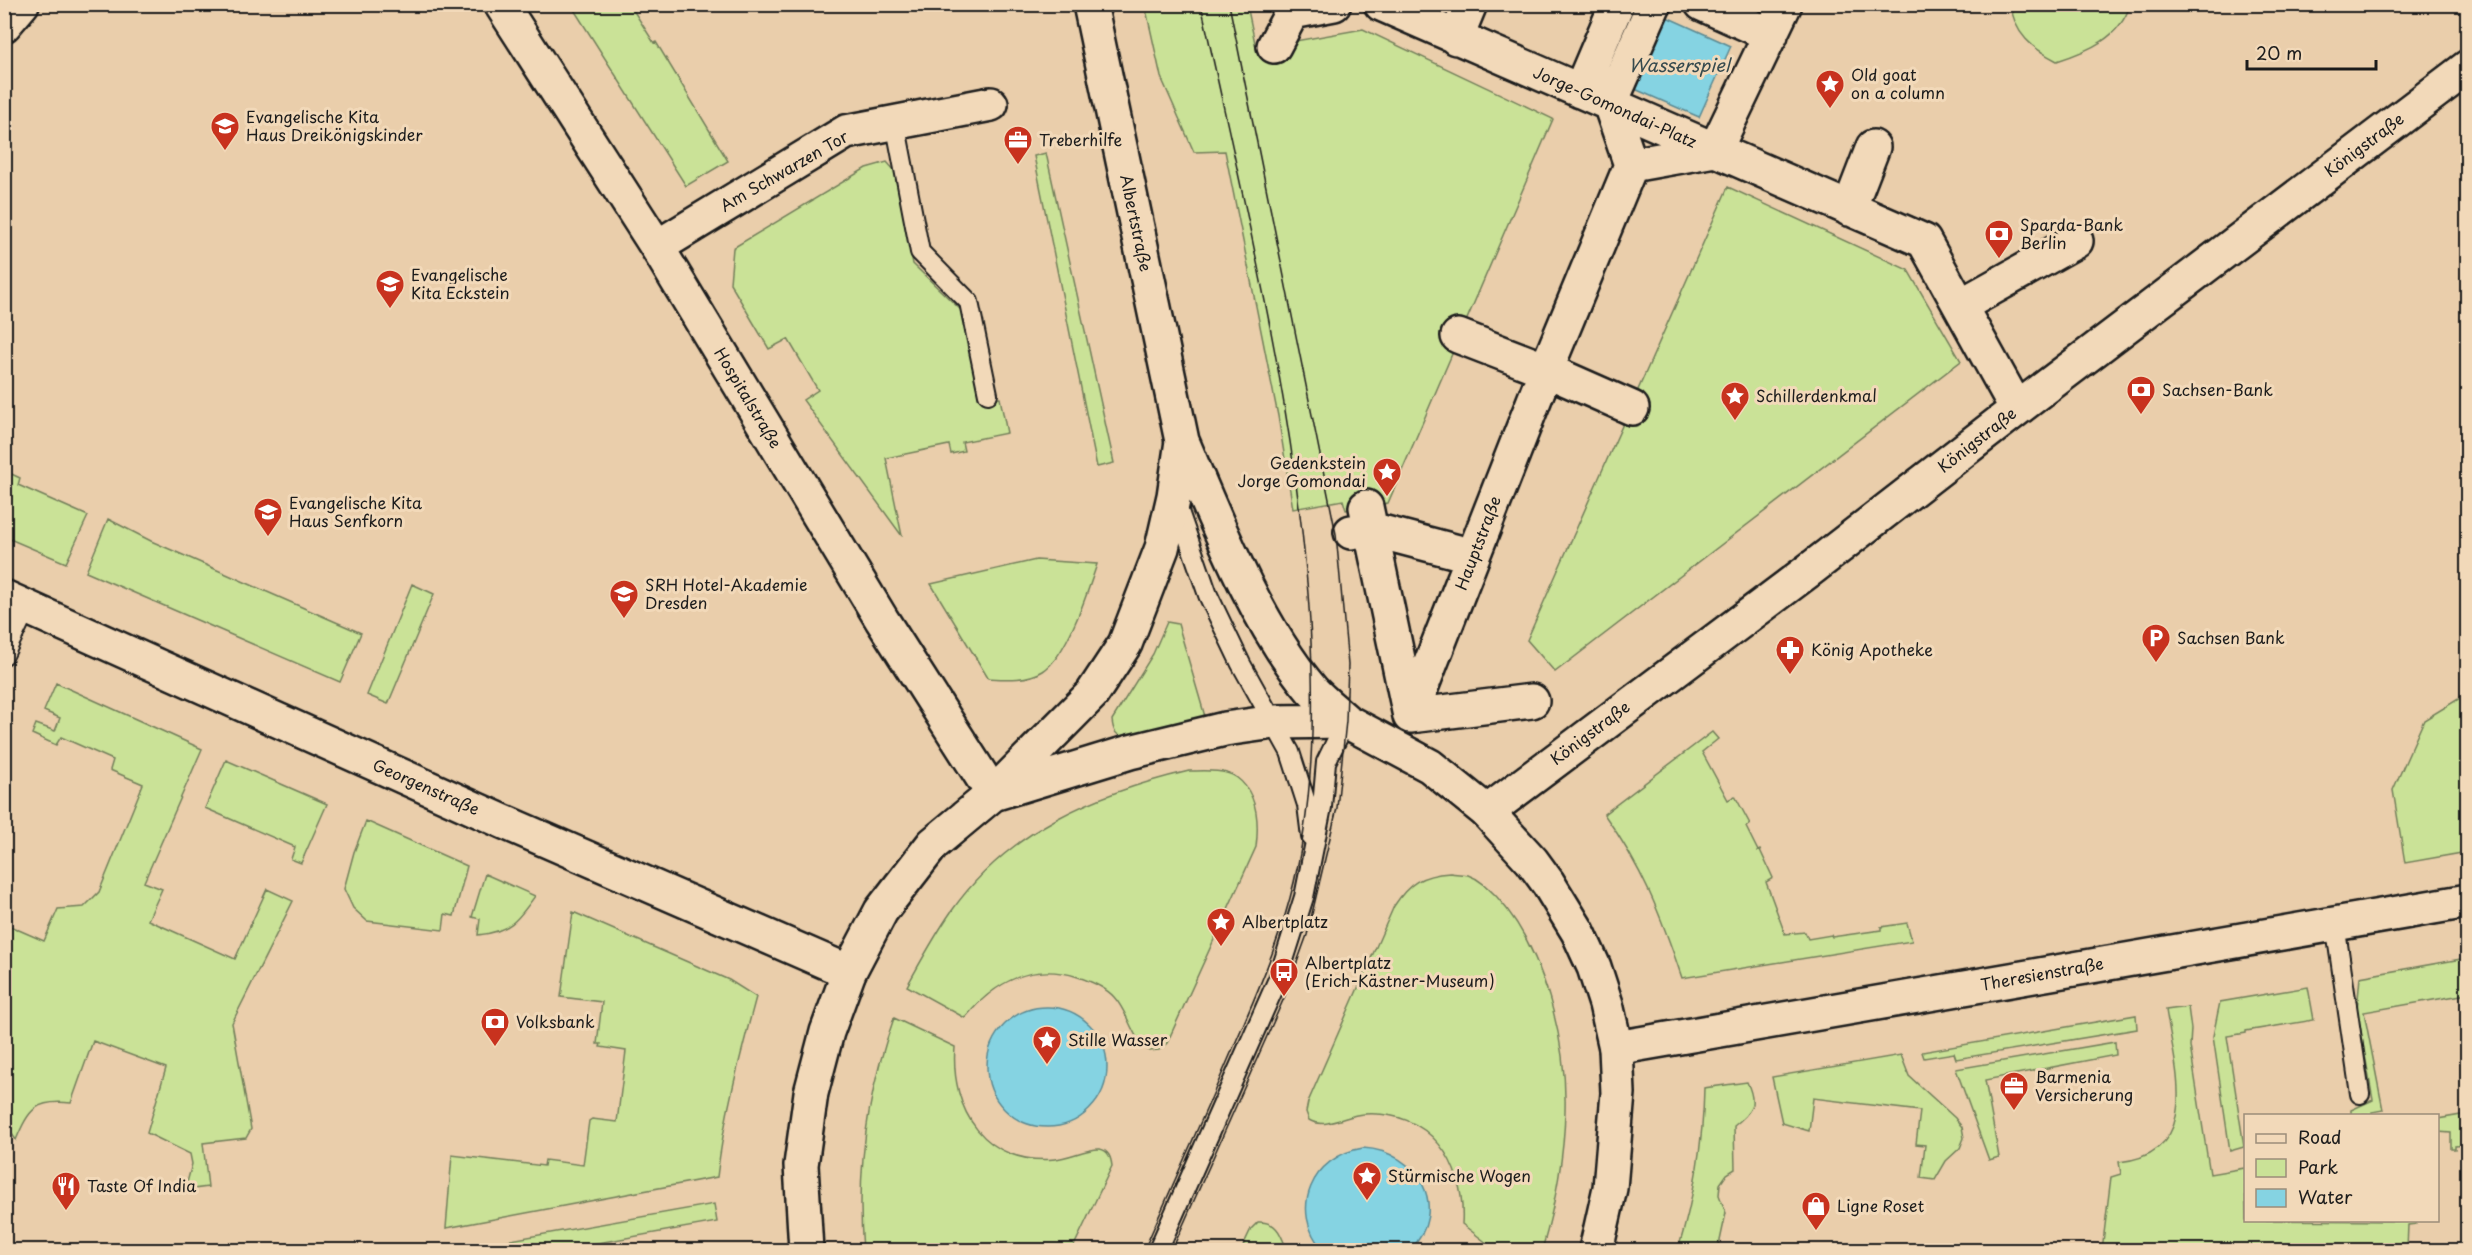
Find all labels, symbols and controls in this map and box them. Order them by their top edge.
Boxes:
scale bar [2247,33,2376,71]
text: 20 m [2256,39,2302,66]
water label: Wasserspiel [1629,51,1733,78]
street label: Jorge-Gomondai-Platz [1530,59,1701,153]
place label: Old goat on a column [1851,62,1945,104]
place icon: Old goat on a column [1814,68,1846,110]
place label: Evangelische Kita Haus Dreikönigskinder [246,104,423,146]
street label: Königstraße [2319,106,2408,182]
school or university icon: Evangelische Kita Haus Dreikönigskinder [209,110,241,152]
street label: Am Schwarzen Tor [715,123,853,217]
office icon: Treberhilfe [1002,124,1034,166]
place label: Treberhilfe [1039,127,1122,151]
street label: Albertstraße [1115,172,1159,274]
place label: Sparda-Bank Berlin [2020,212,2123,254]
bank icon: Sparda-Bank Berlin [1983,218,2015,260]
place label: Evangelische Kita Eckstein [411,262,509,304]
school or university icon: Evangelische Kita Eckstein [374,268,406,310]
street label: Hospitalstraße [709,343,788,452]
bank icon: Sachsen-Bank [2125,374,2157,416]
place label: Sachsen-Bank [2162,377,2273,401]
place icon: Schillerdenkmal [1719,380,1751,422]
place label: Schillerdenkmal [1756,383,1877,407]
street label: Königstraße [1932,401,2021,478]
place label: Gedenkstein Jorge Gomondai [1238,450,1366,492]
place icon: Gedenkstein Jorge Gomondai [1371,456,1403,498]
place label: Evangelische Kita Haus Senfkorn [289,490,422,532]
street label: Hauptstraße [1448,492,1506,593]
school or university icon: Evangelische Kita Haus Senfkorn [252,496,284,538]
place label: SRH Hotel-Akademie Dresden [645,572,807,614]
school or university icon: SRH Hotel-Akademie Dresden [608,578,640,620]
parking icon: Sachsen Bank [2140,622,2172,664]
place label: Sachsen Bank [2177,625,2285,649]
pharmacy icon: König Apotheke [1774,634,1806,676]
place label: König Apotheke [1811,637,1933,661]
street label: Königstraße [1545,694,1634,770]
street label: Georgenstraße [369,752,484,820]
place icon: Albertplatz [1205,906,1237,948]
place label: Albertplatz [1242,909,1328,933]
place label: Albertplatz (Erich-Kästner-Museum) [1305,950,1495,992]
street label: Theresienstraße [1978,950,2105,996]
bus stop icon: Albertplatz (Erich-Kästner-Museum) [1268,956,1300,998]
bank icon: Volksbank [479,1006,511,1048]
place label: Volksbank [516,1009,595,1033]
place icon: Stille Wasser [1031,1024,1063,1066]
place label: Stille Wasser [1068,1027,1168,1051]
place label: Barmenia Versicherung [2035,1064,2133,1106]
office icon: Barmenia Versicherung [1998,1070,2030,1112]
legend [2244,1114,2439,1222]
text: Road [2298,1123,2342,1150]
text: Park [2298,1153,2338,1180]
place icon: Stürmische Wogen [1351,1160,1383,1202]
place label: Stürmische Wogen [1388,1163,1531,1187]
restaurant icon: Taste Of India [50,1170,82,1212]
place label: Taste Of India [87,1173,196,1197]
text: Water [2298,1183,2353,1210]
shop icon: Ligne Roset [1800,1190,1832,1232]
place label: Ligne Roset [1837,1193,1924,1217]

